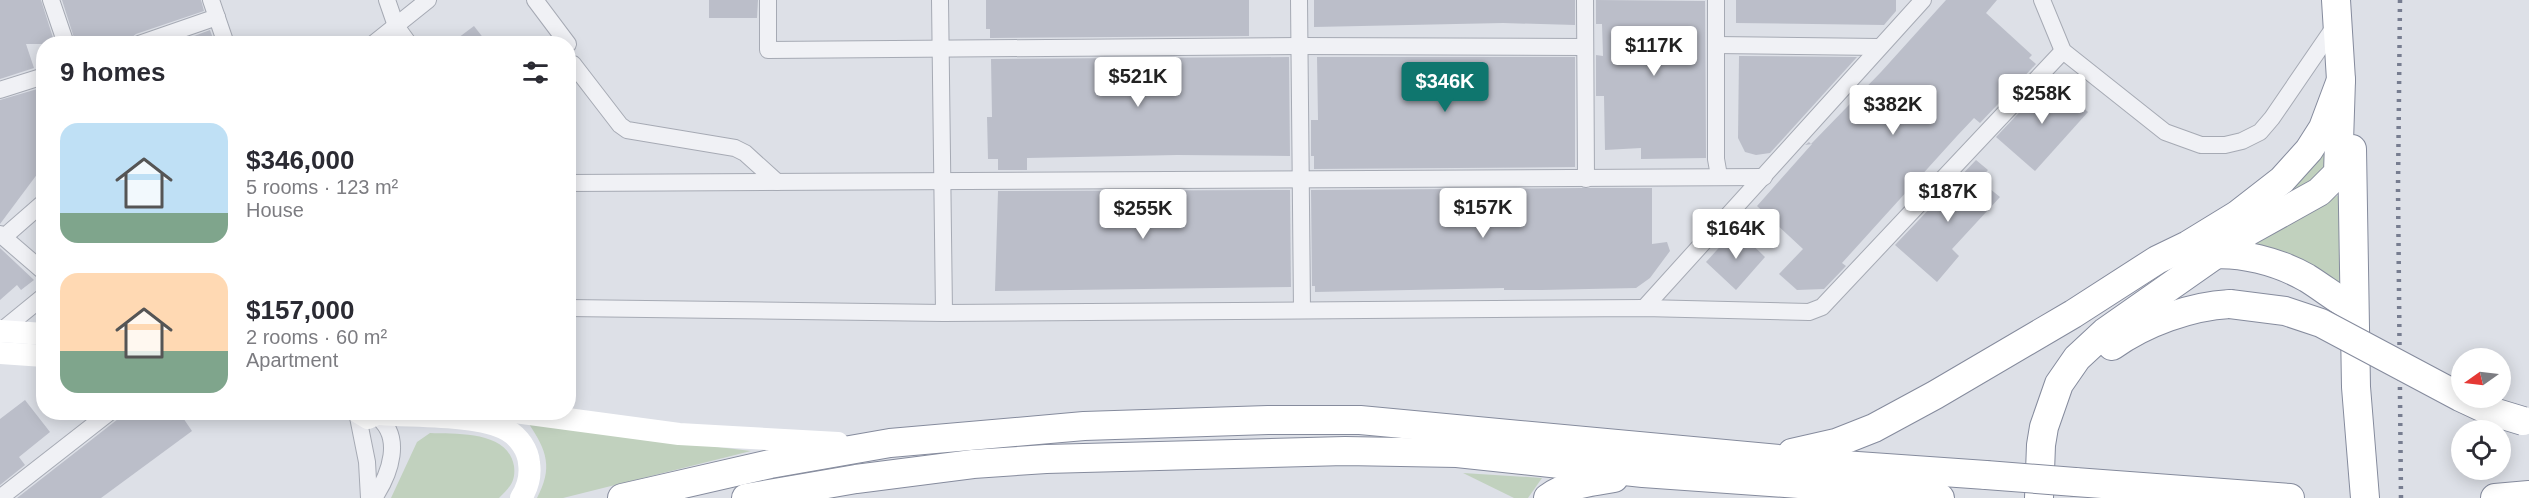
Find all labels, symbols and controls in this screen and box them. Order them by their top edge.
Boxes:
pin: $117K [1612,26,1696,77]
text: $117K [1625,34,1683,56]
icon: filters [519,56,552,89]
text: 9 homes [60,57,166,87]
pin: $521K [1096,57,1180,108]
pin: $346K [1403,62,1487,113]
text: $521K [1109,65,1167,87]
text: $346K [1416,70,1474,92]
pin: $258K [2000,74,2084,125]
text: $258K [2013,82,2071,104]
pin: $382K [1851,85,1935,136]
text: $382K [1864,93,1922,115]
text: $346,000 [246,145,354,175]
icon: home [108,147,180,219]
pin: $187K [1906,172,1990,223]
text: 5 rooms · 123 m² [246,176,398,198]
text: $187K [1919,180,1977,202]
pin: $157K [1441,188,1525,239]
pin: $255K [1101,189,1185,240]
text: $157K [1454,196,1512,218]
text: $255K [1114,197,1172,219]
text: House [246,199,304,221]
pin: $164K [1694,209,1778,260]
text: $164K [1707,217,1765,239]
text: $157,000 [246,295,354,325]
icon: home [108,297,180,369]
text: 2 rooms · 60 m² [246,326,387,348]
north arrow [2451,348,2511,408]
map controls [2451,348,2511,480]
text: Apartment [246,349,338,371]
button: locate [2451,420,2511,480]

